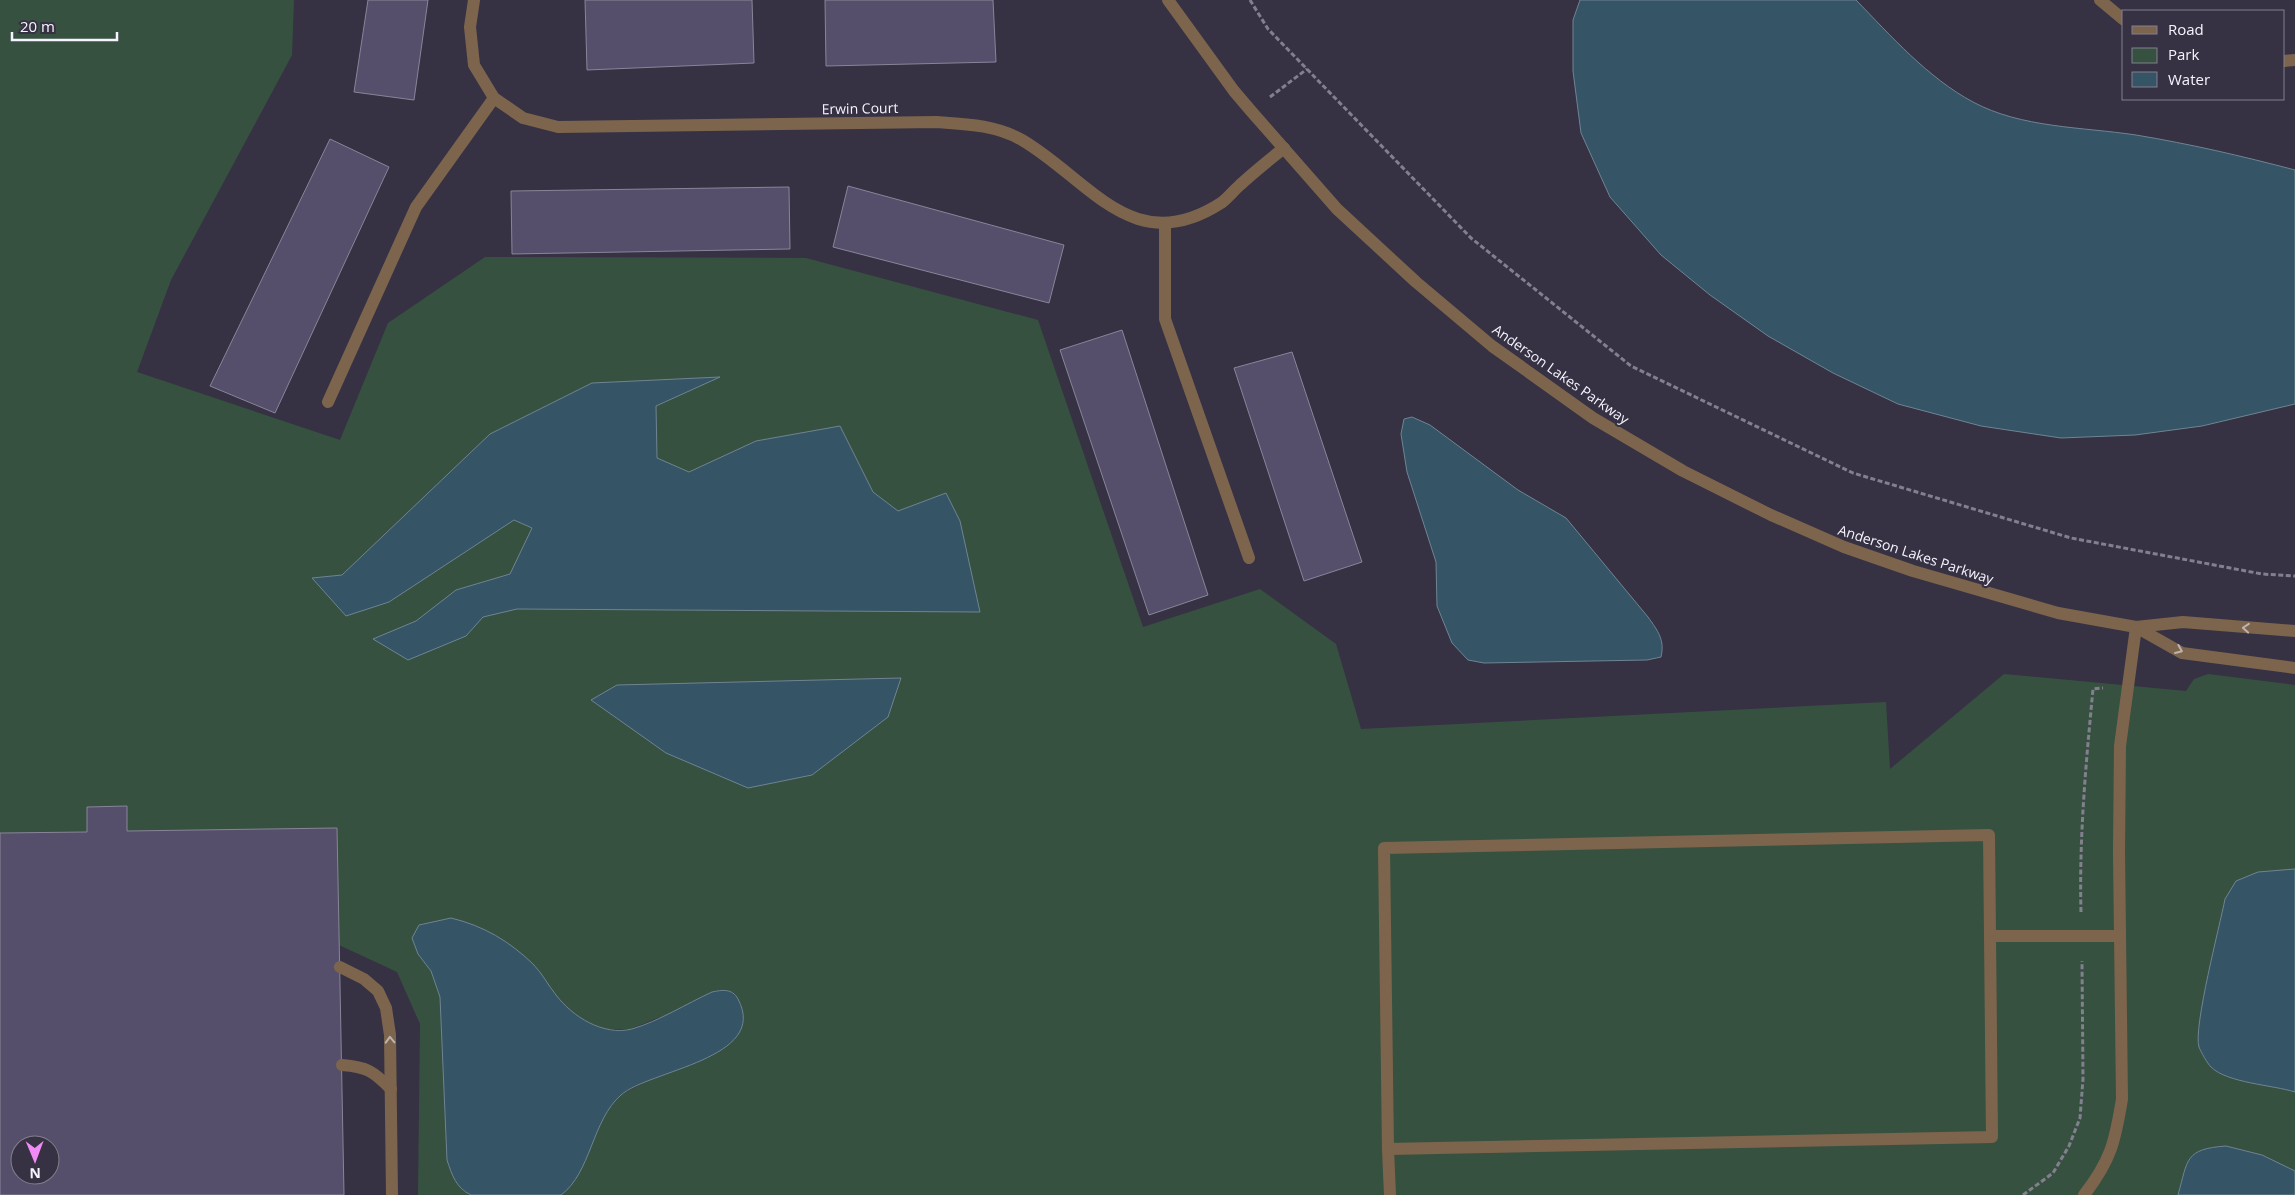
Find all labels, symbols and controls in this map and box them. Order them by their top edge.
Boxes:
scale bar [12,10,118,42]
legend [2122,10,2285,100]
text: 20 m [20,16,55,36]
text: Road [2168,19,2204,39]
text: Park [2168,44,2199,64]
text: Water [2168,69,2210,89]
street label: Erwin Court [822,98,898,118]
street label: Anderson Lakes Parkway [1489,320,1634,429]
street label: Anderson Lakes Parkway [1836,520,1997,588]
one-way arrow [2242,622,2250,633]
one-way arrow [2174,644,2183,655]
one-way arrow [384,1036,395,1044]
north arrow [10,1135,60,1185]
text: N [29,1164,41,1183]

